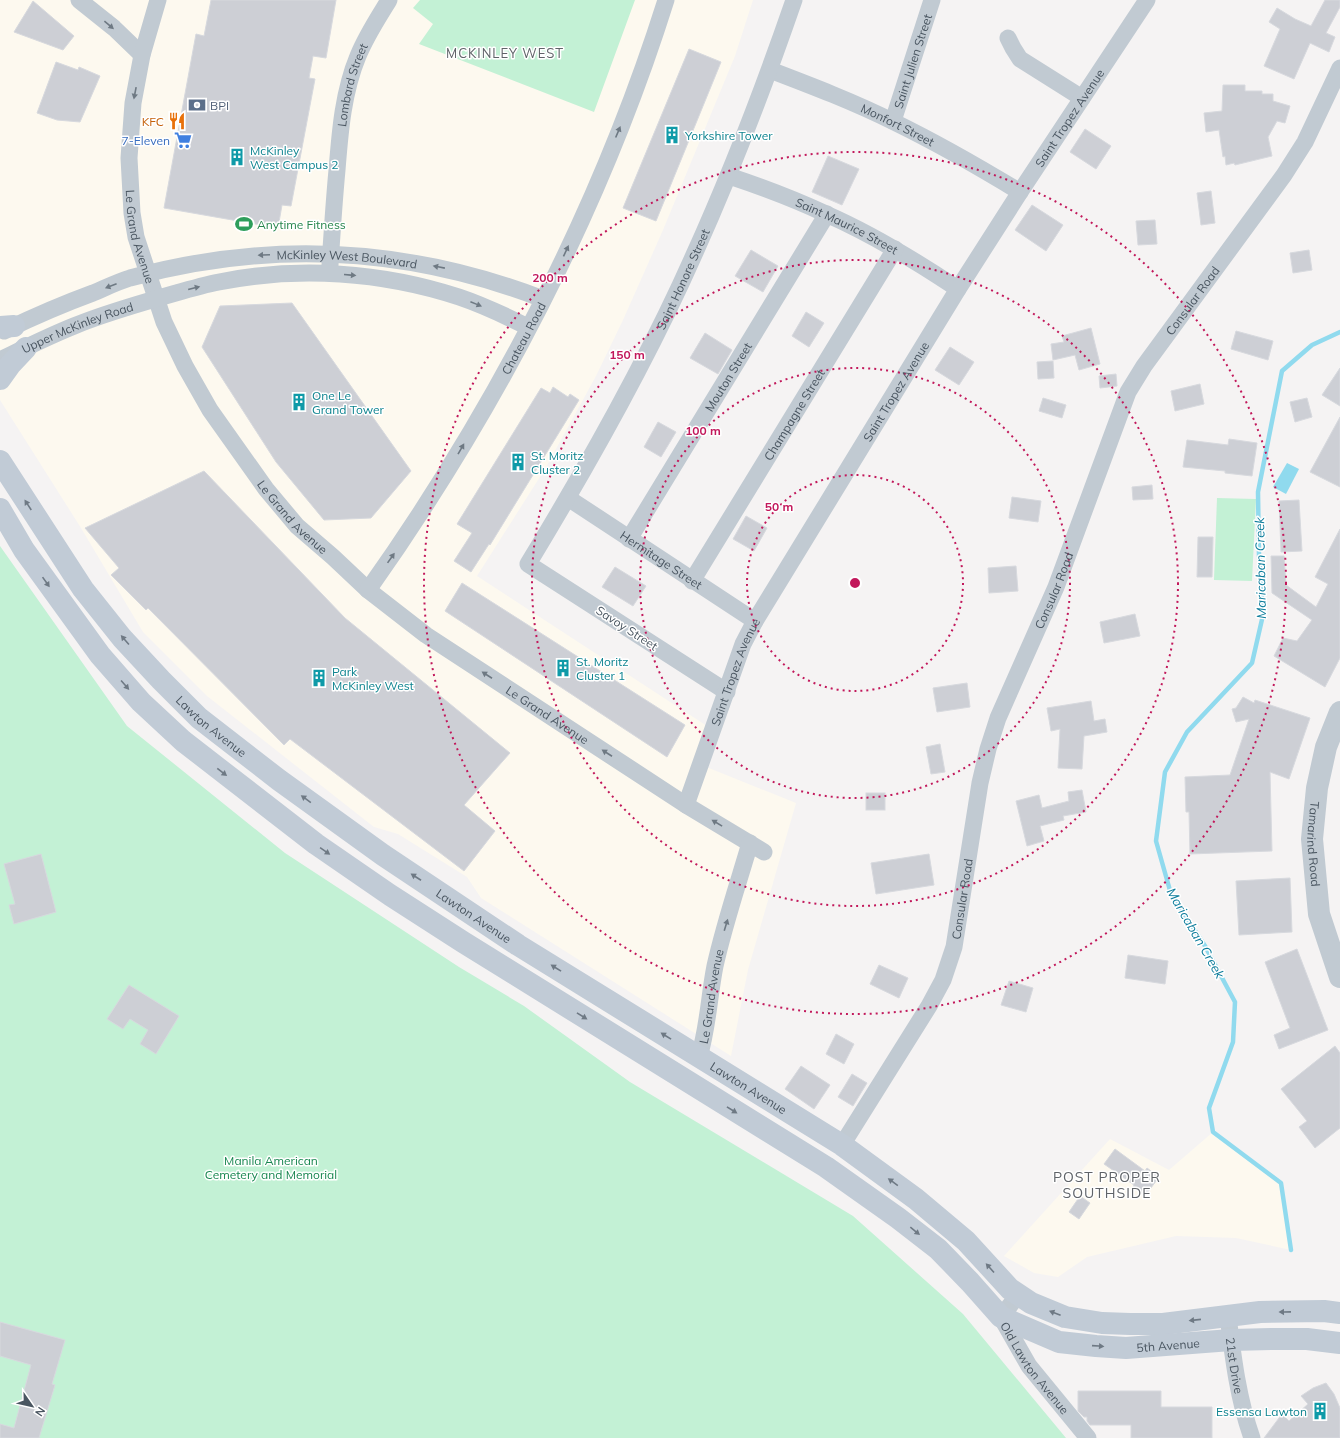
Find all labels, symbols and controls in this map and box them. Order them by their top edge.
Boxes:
street label: Saint Julien Street [890,12,935,110]
one-way arrow [104,20,115,29]
street label: Lombard Street [334,41,370,127]
district label: MCKINLEY WEST [446,45,564,61]
street label: Saint Tropez Avenue [1031,66,1107,170]
one-way arrow [132,87,138,99]
bank icon: BPI [187,95,207,115]
place label: BPI [210,98,229,113]
street label: Monfort Street [859,100,937,149]
restaurant icon: KFC [167,111,187,131]
place label: KFC [142,114,164,129]
building icon: Yorkshire Tower [662,125,682,145]
one-way arrow [615,126,621,137]
place label: Yorkshire Tower [684,128,773,143]
supermarket icon: 7-Eleven [173,130,193,150]
place label: 7-Eleven [121,133,170,148]
place label: McKinley West Campus 2 [250,143,339,172]
building icon: McKinley West Campus 2 [227,147,247,167]
street label: Le Grand Avenue [123,189,158,285]
street label: Saint Maurice Street [793,194,901,257]
sports icon: Anytime Fitness [234,214,254,234]
place label: Anytime Fitness [257,217,346,232]
street label: Saint Honore Street [653,226,712,332]
one-way arrow [563,245,569,257]
street label: McKinley West Boulevard [276,246,418,271]
one-way arrow [258,252,270,259]
street label: Consular Road [1162,263,1222,338]
one-way arrow [433,264,445,270]
text: 200 m [532,270,568,285]
one-way arrow [344,272,356,278]
one-way arrow [104,283,116,289]
one-way arrow [188,285,200,291]
street label: Upper McKinley Road [19,298,135,356]
street label: Chateau Road [498,299,548,377]
one-way arrow [471,301,482,307]
street label: Mouton Street [701,339,755,414]
street label: Saint Tropez Avenue [859,339,932,444]
text: 150 m [609,347,645,362]
street label: Champagne Street [760,366,827,463]
place label: One Le Grand Tower [312,388,385,417]
building icon: One Le Grand Tower [289,392,309,412]
text: 100 m [685,423,721,438]
one-way arrow [458,443,465,455]
place label: St. Moritz Cluster 2 [531,448,583,477]
building icon: St. Moritz Cluster 2 [508,452,528,472]
street label: Le Grand Avenue [255,477,331,557]
one-way arrow [25,499,32,511]
text: 50 m [765,499,793,514]
water label: Maricaban Creek [1251,517,1269,619]
street label: Hermitage Street [618,527,705,592]
street label: Consular Road [1031,550,1076,631]
one-way arrow [387,553,395,563]
one-way arrow [42,576,51,587]
centre of rings [848,576,862,590]
street label: Savoy Street [593,603,661,653]
street label: Saint Tropez Avenue [707,615,763,728]
one-way arrow [120,635,129,645]
place label: St. Moritz Cluster 1 [576,654,628,683]
building icon: St. Moritz Cluster 1 [553,658,573,678]
place label: Park McKinley West [332,664,414,693]
building icon: Park McKinley West [309,668,329,688]
one-way arrow [481,671,492,678]
one-way arrow [121,679,130,690]
street label: Le Grand Avenue [504,682,592,747]
street label: Lawton Avenue [173,692,250,760]
one-way arrow [602,749,612,757]
one-way arrow [216,767,227,776]
one-way arrow [301,795,311,803]
street label: Tamarind Road [1304,801,1324,887]
one-way arrow [712,819,722,827]
one-way arrow [320,847,330,855]
street label: Consular Road [948,857,975,940]
one-way arrow [410,873,421,881]
street label: Lawton Avenue [433,885,514,946]
water label: Maricaban Creek [1164,885,1229,981]
one-way arrow [723,919,729,931]
street label: Le Grand Avenue [695,947,726,1045]
one-way arrow [550,964,561,972]
one-way arrow [577,1012,587,1020]
one-way arrow [660,1033,672,1040]
street label: Lawton Avenue [708,1058,790,1117]
one-way arrow [726,1106,738,1113]
park label: Manila American Cemetery and Memorial [205,1153,337,1182]
district label: POST PROPER SOUTHSIDE [1053,1168,1161,1202]
one-way arrow [888,1178,899,1186]
one-way arrow [909,1226,920,1235]
one-way arrow [986,1263,995,1273]
one-way arrow [1048,1309,1060,1315]
one-way arrow [1278,1309,1291,1315]
one-way arrow [1189,1317,1202,1324]
street label: Old Lawton Avenue [998,1319,1073,1417]
street label: 5th Avenue [1136,1335,1200,1355]
street label: 21st Drive [1223,1337,1247,1395]
one-way arrow [1092,1342,1104,1349]
north arrow [12,1386,52,1426]
building icon: Essensa Lawton [1310,1401,1330,1421]
text: N [32,1404,48,1419]
place label: Essensa Lawton [1216,1404,1307,1419]

